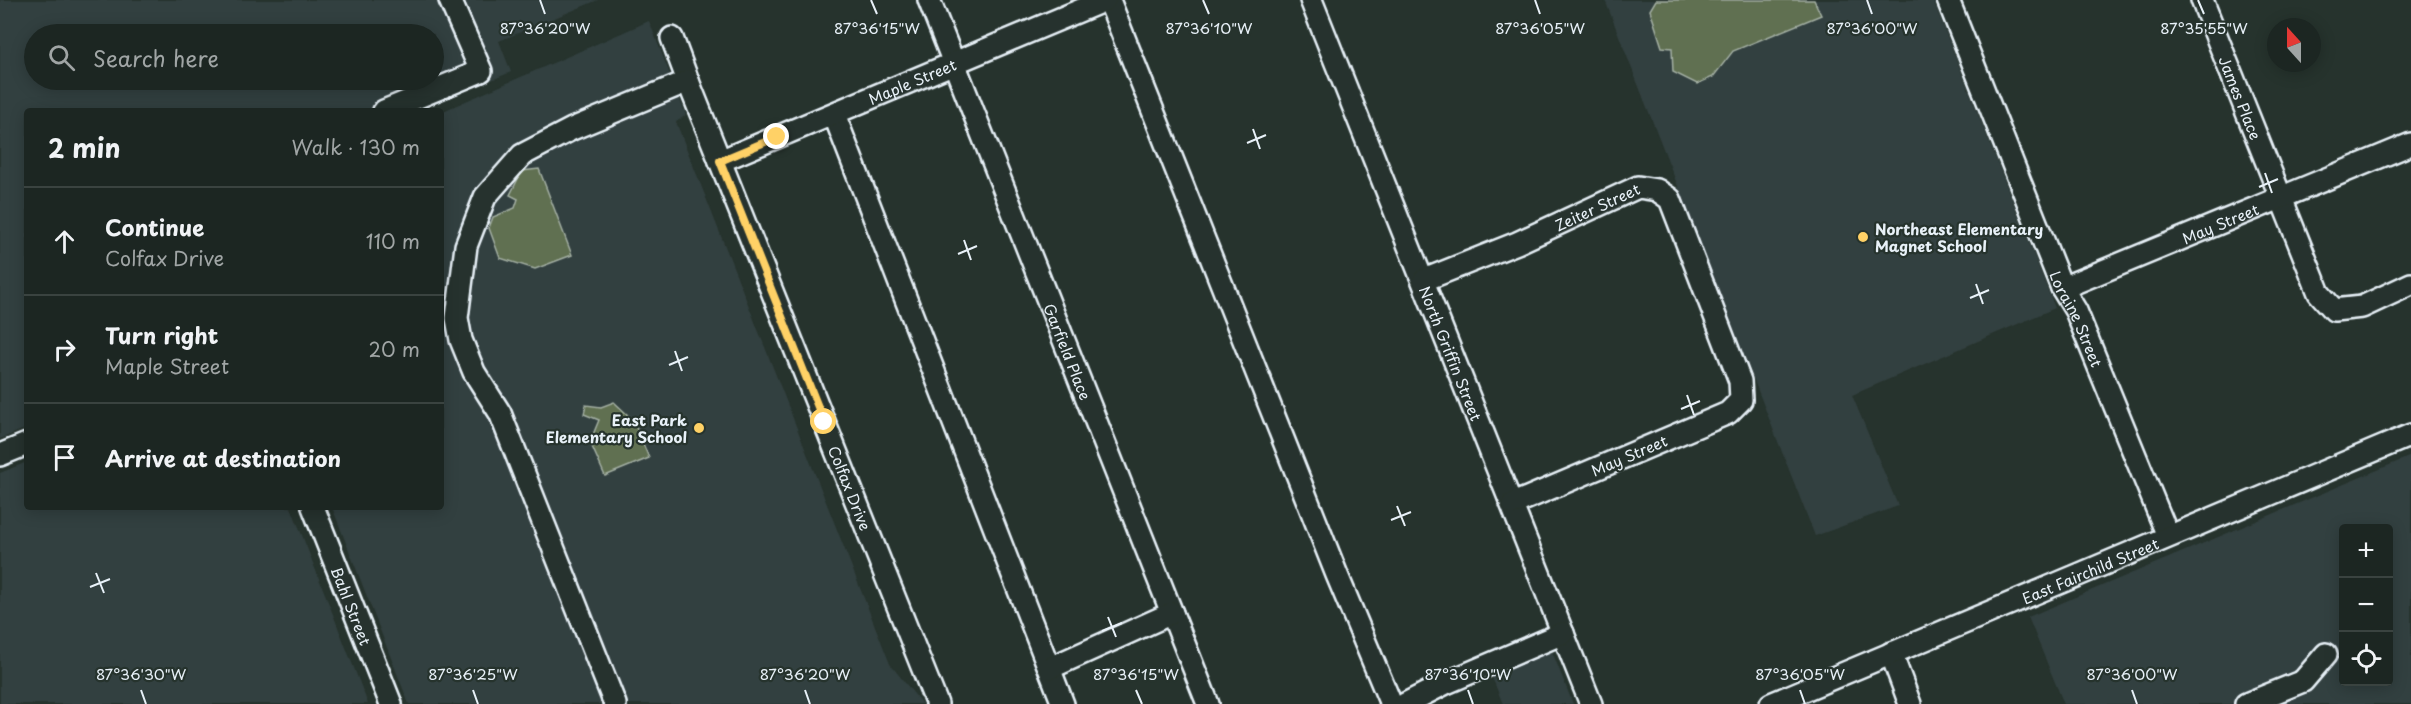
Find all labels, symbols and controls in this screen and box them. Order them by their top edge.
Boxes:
text: 87°36'20"W [500,16,591,39]
text: 87°36'15"W [834,16,921,39]
text: 87°36'10"W [1166,16,1253,39]
text: 87°36'05"W [1495,16,1585,39]
text: 87°36'00"W [1827,16,1918,39]
text: 87°35'55"W [2160,16,2248,39]
north arrow [2267,18,2321,72]
search box [24,24,444,90]
icon: search [45,41,78,74]
text: Search here [93,41,219,74]
street label: Maple Street [864,52,959,109]
street label: James Place [2214,52,2268,143]
route end [763,123,789,149]
text: 2 min [48,128,121,167]
text: Walk · 130 m [292,132,420,162]
street label: Zeiter Street [1550,176,1643,236]
street label: May Street [2178,197,2262,249]
text: Continue [105,210,204,243]
place label: Northeast Elementary Magnet School [1875,217,2044,257]
icon: ahead [48,225,81,258]
text: 110 m [366,226,420,256]
marker: Northeast Elementary Magnet School [1856,230,1870,244]
text: Colfax Drive [105,243,224,273]
street label: Loraine Street [2045,267,2109,370]
street label: North Griffin Street [1414,282,1489,424]
street label: Garfield Place [1039,300,1098,403]
text: Turn right [105,318,218,351]
icon: right [48,333,81,366]
text: 20 m [368,334,420,364]
text: Maple Street [105,351,229,381]
place label: East Park Elementary School [546,408,687,448]
route start [810,408,836,434]
marker: East Park Elementary School [692,421,706,435]
street label: May Street [1587,429,1671,481]
icon: arrive [48,441,81,474]
text: Arrive at destination [105,441,341,474]
street label: Colfax Drive [823,442,878,534]
map controls [2339,524,2393,686]
button: + [2339,524,2393,578]
street label: East Fairchild Street [2018,531,2162,609]
street label: Bahl Street [326,563,378,648]
button: − [2339,578,2393,632]
button: locate [2339,632,2393,686]
text: 87°36'30"W [96,662,187,685]
text: 87°36'25"W [428,662,518,685]
text: 87°36'20"W [760,662,851,685]
text: 87°36'15"W [1093,662,1180,685]
text: 87°36'10"W [1425,662,1512,685]
text: 87°36'05"W [1755,662,1845,685]
text: 87°36'00"W [2087,662,2178,685]

